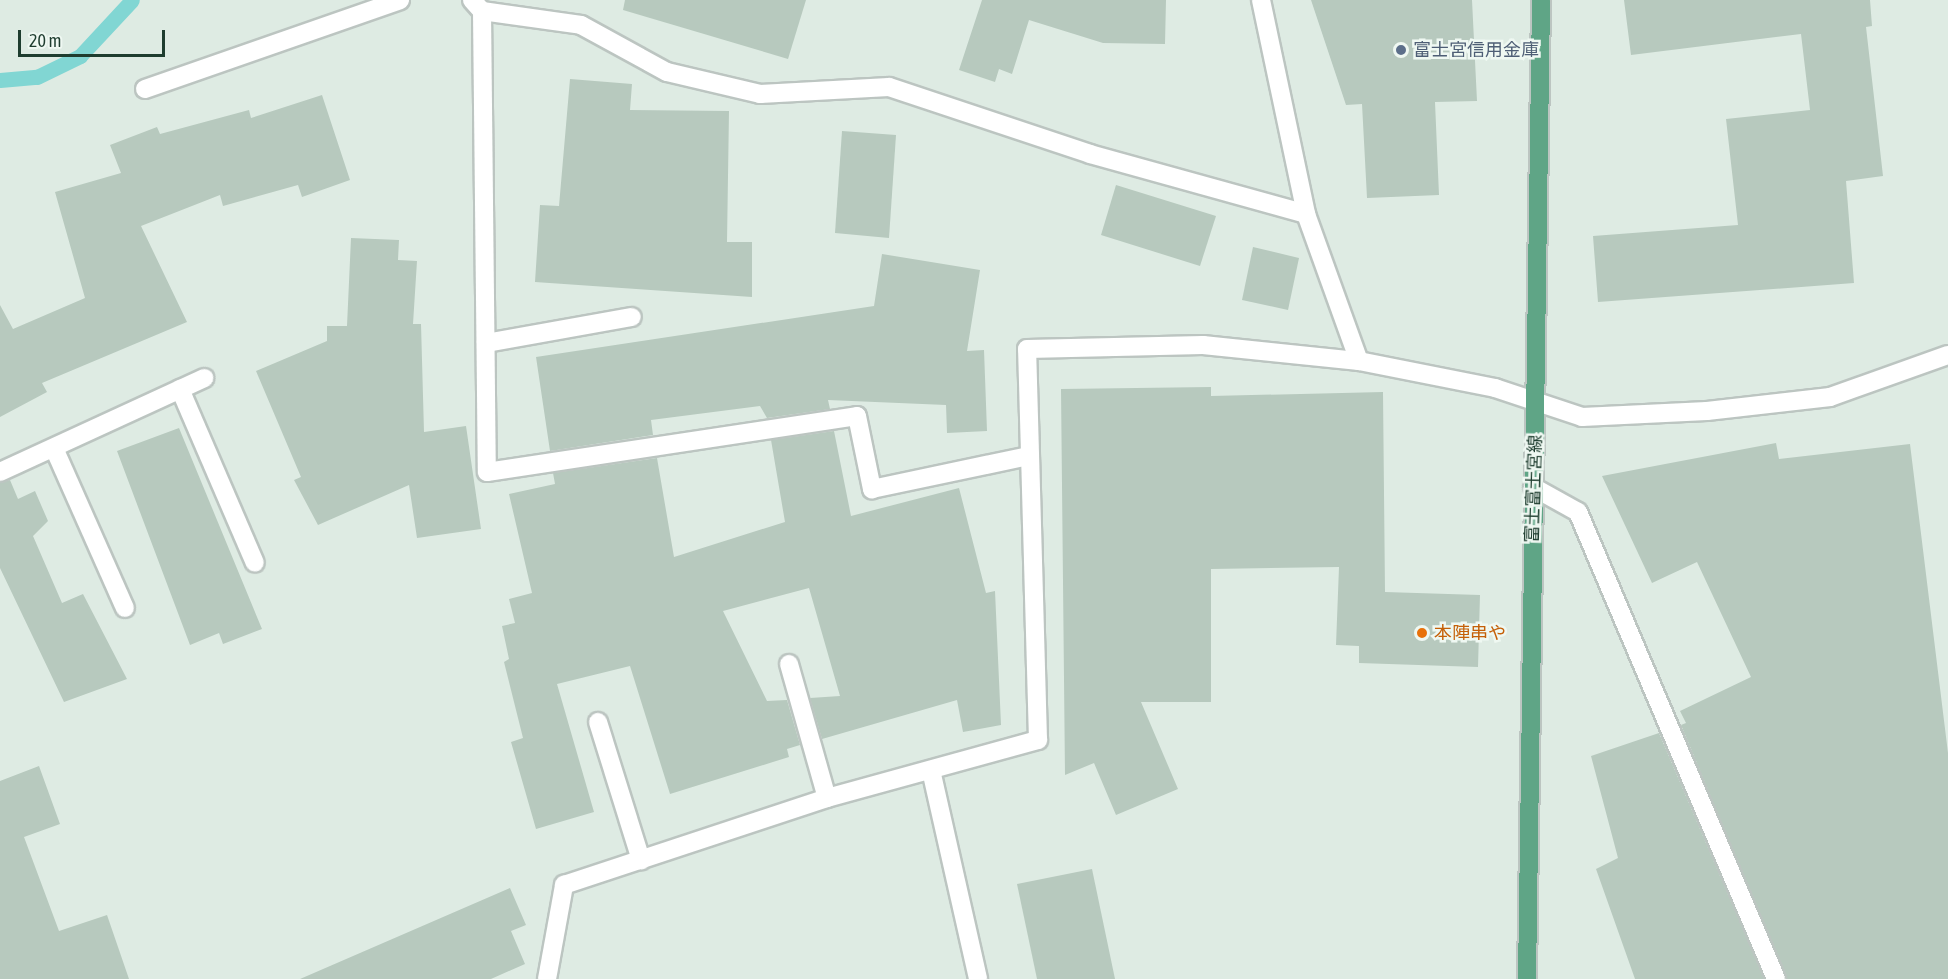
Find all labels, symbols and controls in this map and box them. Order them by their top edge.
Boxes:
scale bar [21,18,168,56]
text: 20 m [29,30,61,51]
place label: 富士宮信用金庫 [1413,39,1539,61]
marker: 富士宮信用金庫 [1394,43,1408,57]
street label: 富士富士宮線 [1521,435,1547,543]
place label: 本陣串や [1434,622,1506,644]
marker: 本陣串や [1415,626,1429,640]

